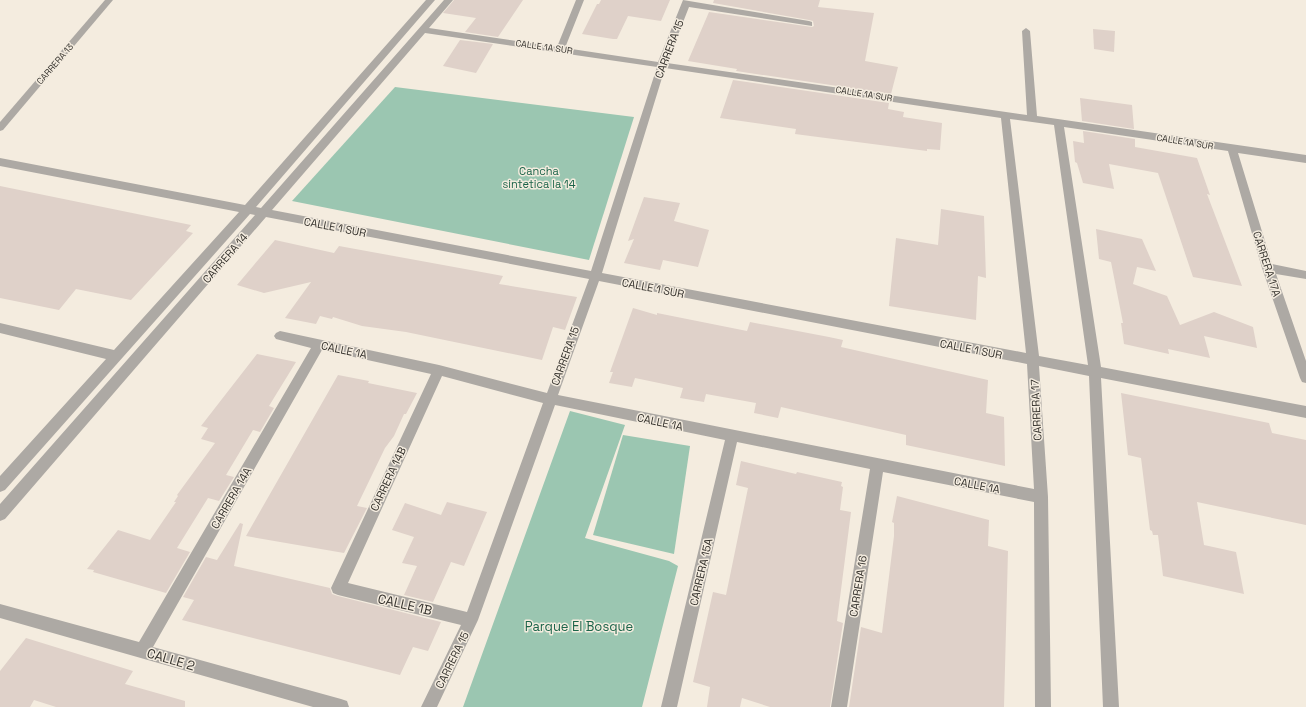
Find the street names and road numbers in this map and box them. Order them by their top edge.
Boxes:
street label: CARRERA 15 [651,17,687,80]
street label: CALLE 1A SUR [515,37,574,57]
street label: CARRERA 13 [34,41,76,87]
street label: CALLE 1A SUR [835,84,894,104]
street label: CALLE 1A SUR [1156,132,1215,152]
street label: CALLE 1 SUR [303,214,367,240]
street label: CARRERA 17A [1250,229,1284,299]
street label: CARRERA 14 [199,230,251,286]
street label: CALLE 1 SUR [621,275,685,301]
street label: CARRERA 15 [548,324,582,387]
street label: CALLE 1 SUR [939,336,1003,362]
street label: CALLE 1A [320,338,368,362]
street label: CARRERA 17 [1027,379,1045,441]
street label: CALLE 1A [636,410,684,434]
street label: CARRERA 14B [367,445,409,513]
street label: CARRERA 14A [208,465,254,531]
street label: CALLE 1A [953,474,1001,496]
street label: CARRERA 15A [686,537,716,607]
street label: CARRERA 16 [846,554,870,618]
street label: CALLE 1B [376,590,434,619]
street label: CARRERA 15 [432,629,472,691]
street label: CALLE 2 [145,645,197,674]

